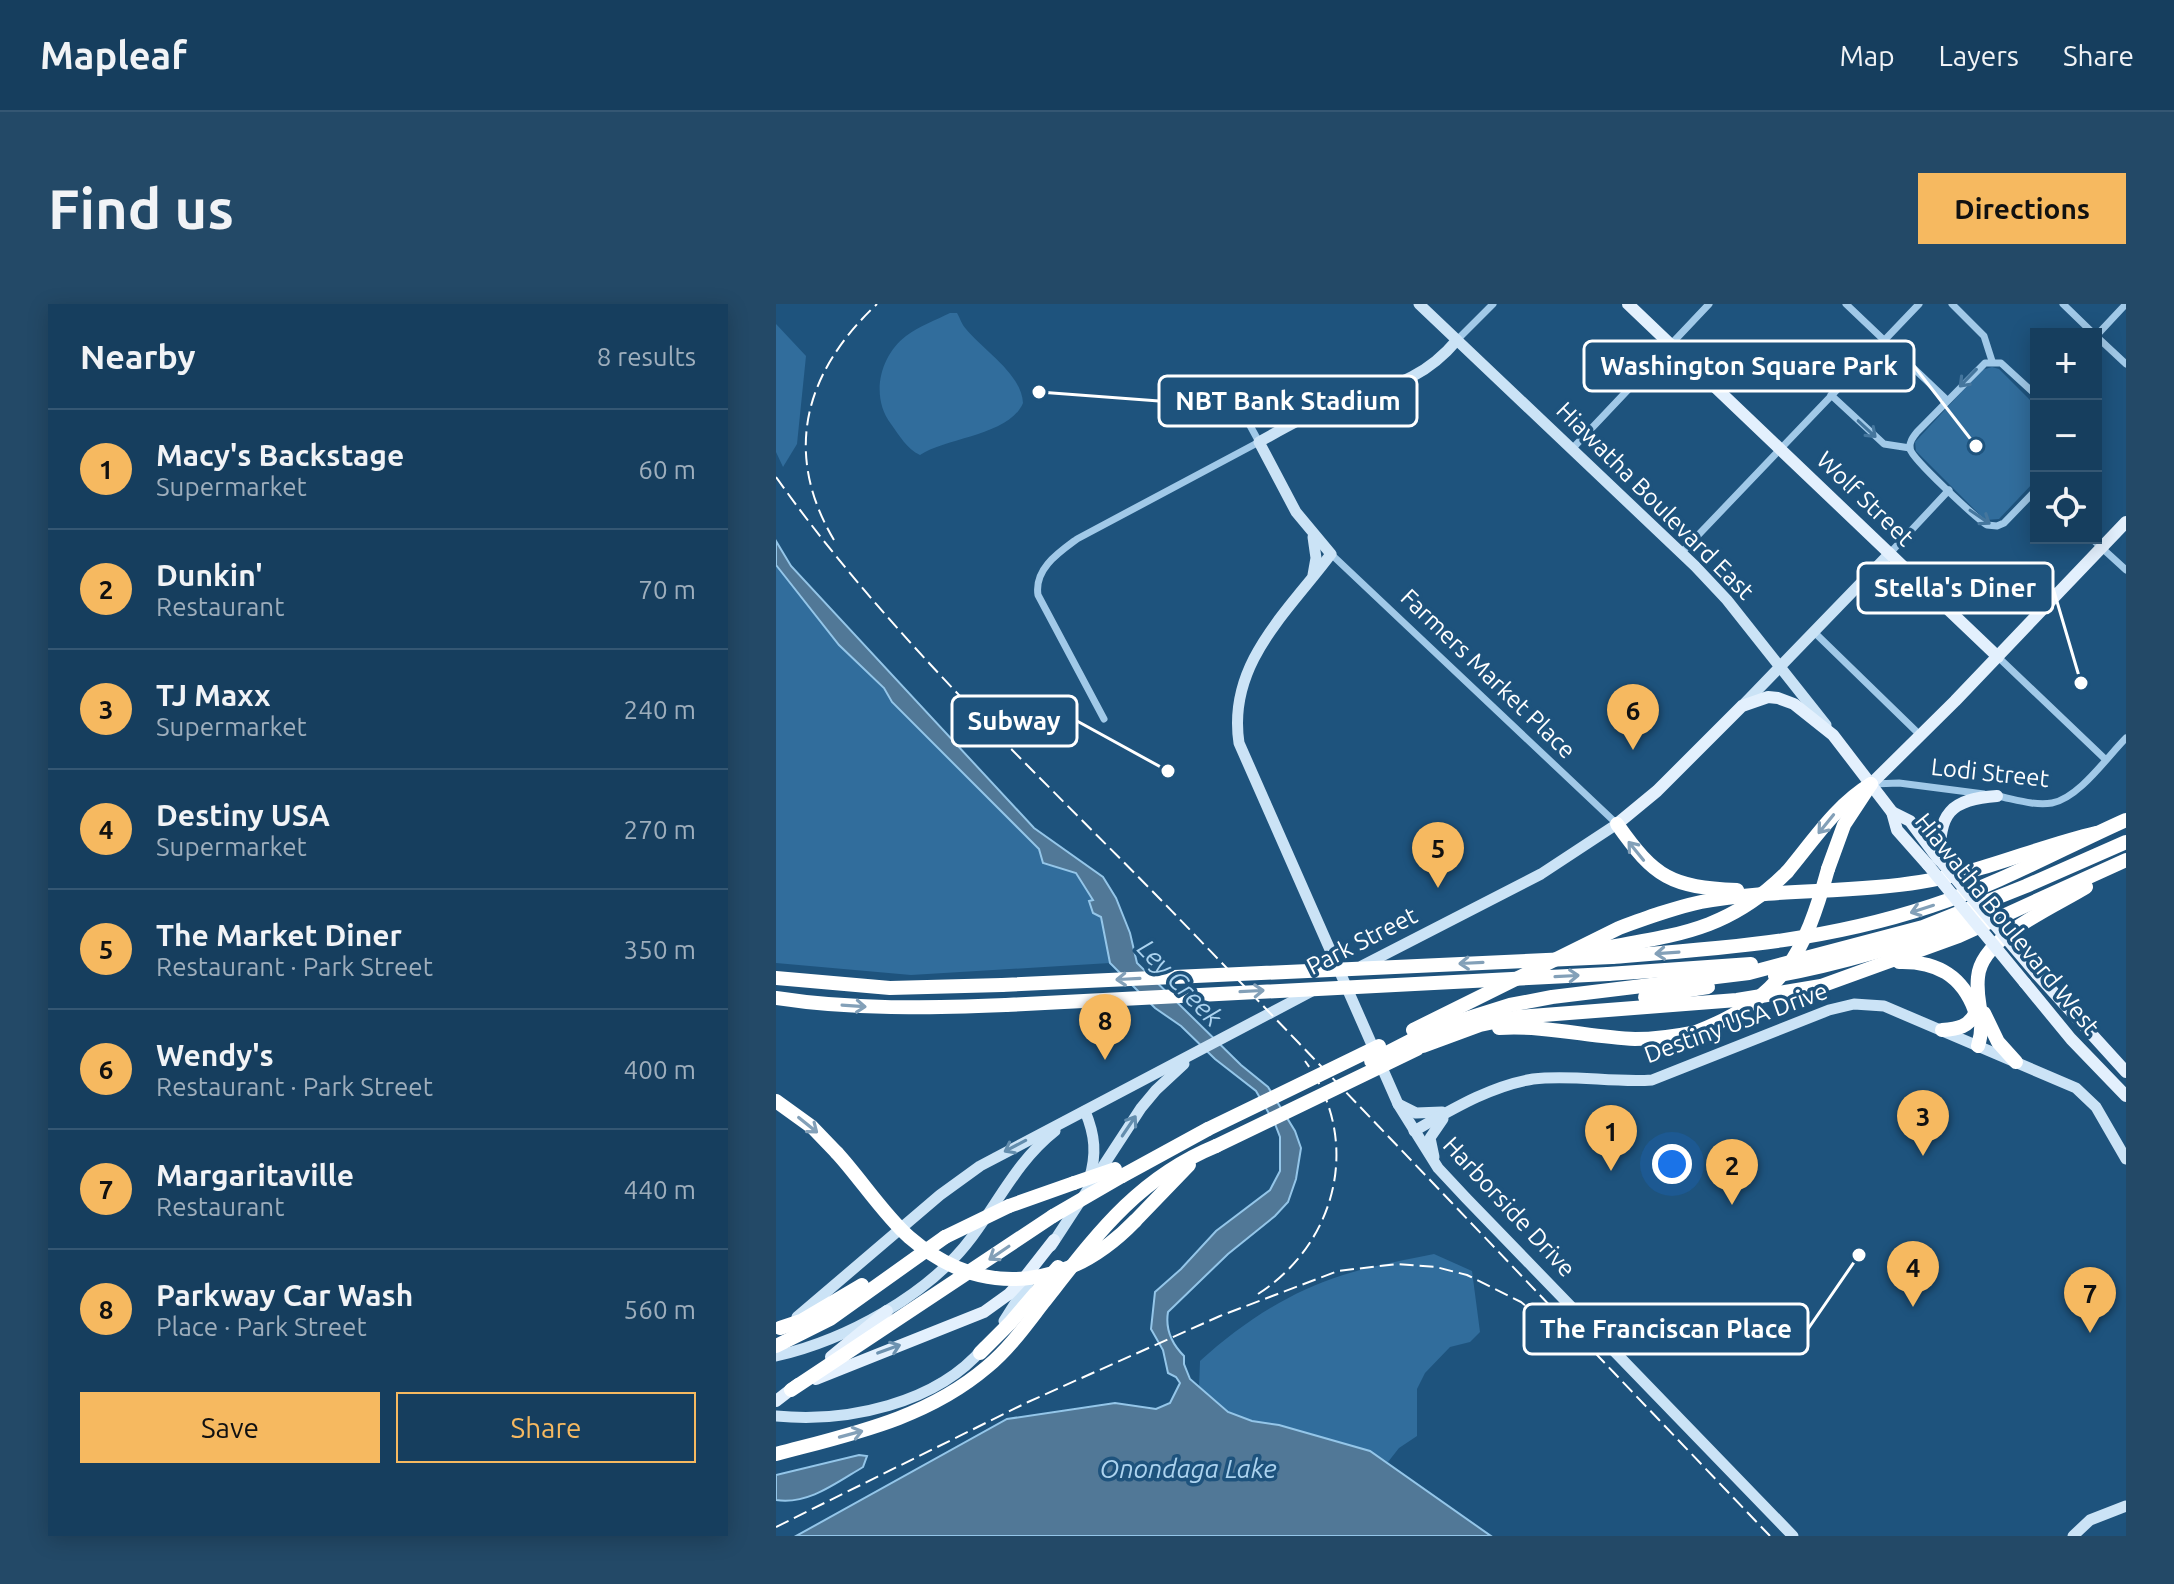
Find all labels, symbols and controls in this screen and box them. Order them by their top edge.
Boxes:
text: Mapleaf [40,34,187,76]
text: Map [1839,40,1895,71]
text: Layers [1939,40,2019,71]
text: Share [2063,40,2134,71]
button: Directions [1918,173,2126,244]
text: Find us [48,177,234,240]
map controls [2030,328,2102,544]
button: + [2030,328,2102,400]
text: Nearby [80,337,195,375]
callout: Washington Square Park [1584,341,1914,391]
text: 8 results [597,342,696,371]
text: Washington Square Park [1600,351,1898,380]
one-way arrow [1959,368,1978,387]
callout: NBT Bank Stadium [1159,376,1417,426]
text: NBT Bank Stadium [1175,386,1401,415]
street label: Hiawatha Boulevard East [1551,397,1760,605]
button: − [2030,400,2102,472]
one-way arrow [1857,420,1877,439]
text: Macy's Backstage [156,438,404,472]
street label: Wolf Street [1811,446,1920,552]
text: 1 [99,455,113,484]
text: 60 m [638,455,696,484]
text: Supermarket [156,472,307,501]
button: locate [2030,472,2102,544]
one-way arrow [1969,509,1991,526]
text: Dunkin' [156,558,263,592]
callout: Stella's Diner [1858,563,2053,613]
text: Stella's Diner [1874,573,2036,602]
text: 2 [99,575,113,604]
text: 70 m [638,575,696,604]
street label: Farmers Market Place [1396,583,1581,764]
text: Restaurant [156,592,284,621]
text: TJ Maxx [156,678,271,712]
pin: 6 [1607,684,1659,750]
text: 3 [99,695,113,724]
text: 240 m [624,695,696,724]
callout: Subway [952,696,1077,746]
text: Subway [967,706,1061,735]
text: Supermarket [156,712,307,741]
street label: Lodi Street [1930,753,2051,792]
text: Destiny USA [156,798,330,832]
street label: Hiawatha Boulevard West [1910,808,2105,1040]
one-way arrow [1817,814,1835,834]
text: 4 [99,815,113,844]
text: 270 m [624,815,696,844]
pin: 5 [1412,822,1464,888]
text: Supermarket [156,832,307,861]
one-way arrow [1628,840,1646,861]
street label: Park Street [1302,901,1422,980]
one-way arrow [1910,902,1935,917]
text: The Market Diner [156,918,402,952]
water label: Ley Creek [1132,933,1229,1032]
text: 5 [99,935,113,964]
text: 350 m [624,935,696,964]
one-way arrow [1654,946,1681,961]
text: Restaurant · Park Street [156,952,433,981]
one-way arrow [1458,955,1485,970]
one-way arrow [1553,969,1580,984]
one-way arrow [1115,972,1142,987]
street label: Destiny USA Drive [1640,977,1831,1068]
one-way arrow [1238,984,1264,999]
pin: 8 [1079,994,1131,1060]
one-way arrow [840,999,866,1014]
text: Wendy's [156,1038,274,1072]
text: 6 [99,1055,113,1084]
text: 400 m [624,1055,696,1084]
text: Restaurant · Park Street [156,1072,433,1101]
pin: 3 [1897,1090,1949,1156]
pin: 1 [1585,1105,1637,1171]
one-way arrow [797,1116,818,1134]
one-way arrow [1120,1116,1137,1138]
street label: Harborside Drive [1438,1131,1581,1282]
one-way arrow [1004,1139,1028,1154]
pin: 2 [1706,1139,1758,1205]
your location [1652,1144,1692,1184]
text: Margaritaville [156,1158,354,1192]
text: 7 [99,1175,113,1204]
text: 440 m [624,1175,696,1204]
text: Restaurant [156,1192,284,1221]
pin: 4 [1887,1241,1939,1307]
one-way arrow [988,1245,1010,1261]
pin: 7 [2064,1267,2116,1333]
text: Parkway Car Wash [156,1278,413,1312]
text: 8 [99,1295,113,1324]
text: 560 m [624,1295,696,1324]
callout: The Franciscan Place [1524,1304,1808,1354]
text: Place · Park Street [156,1312,367,1341]
text: The Franciscan Place [1540,1314,1792,1343]
one-way arrow [876,1341,901,1356]
button: Save [80,1392,380,1463]
button: Share [396,1392,696,1463]
one-way arrow [838,1425,864,1440]
water label: Onondaga Lake [1099,1454,1277,1483]

